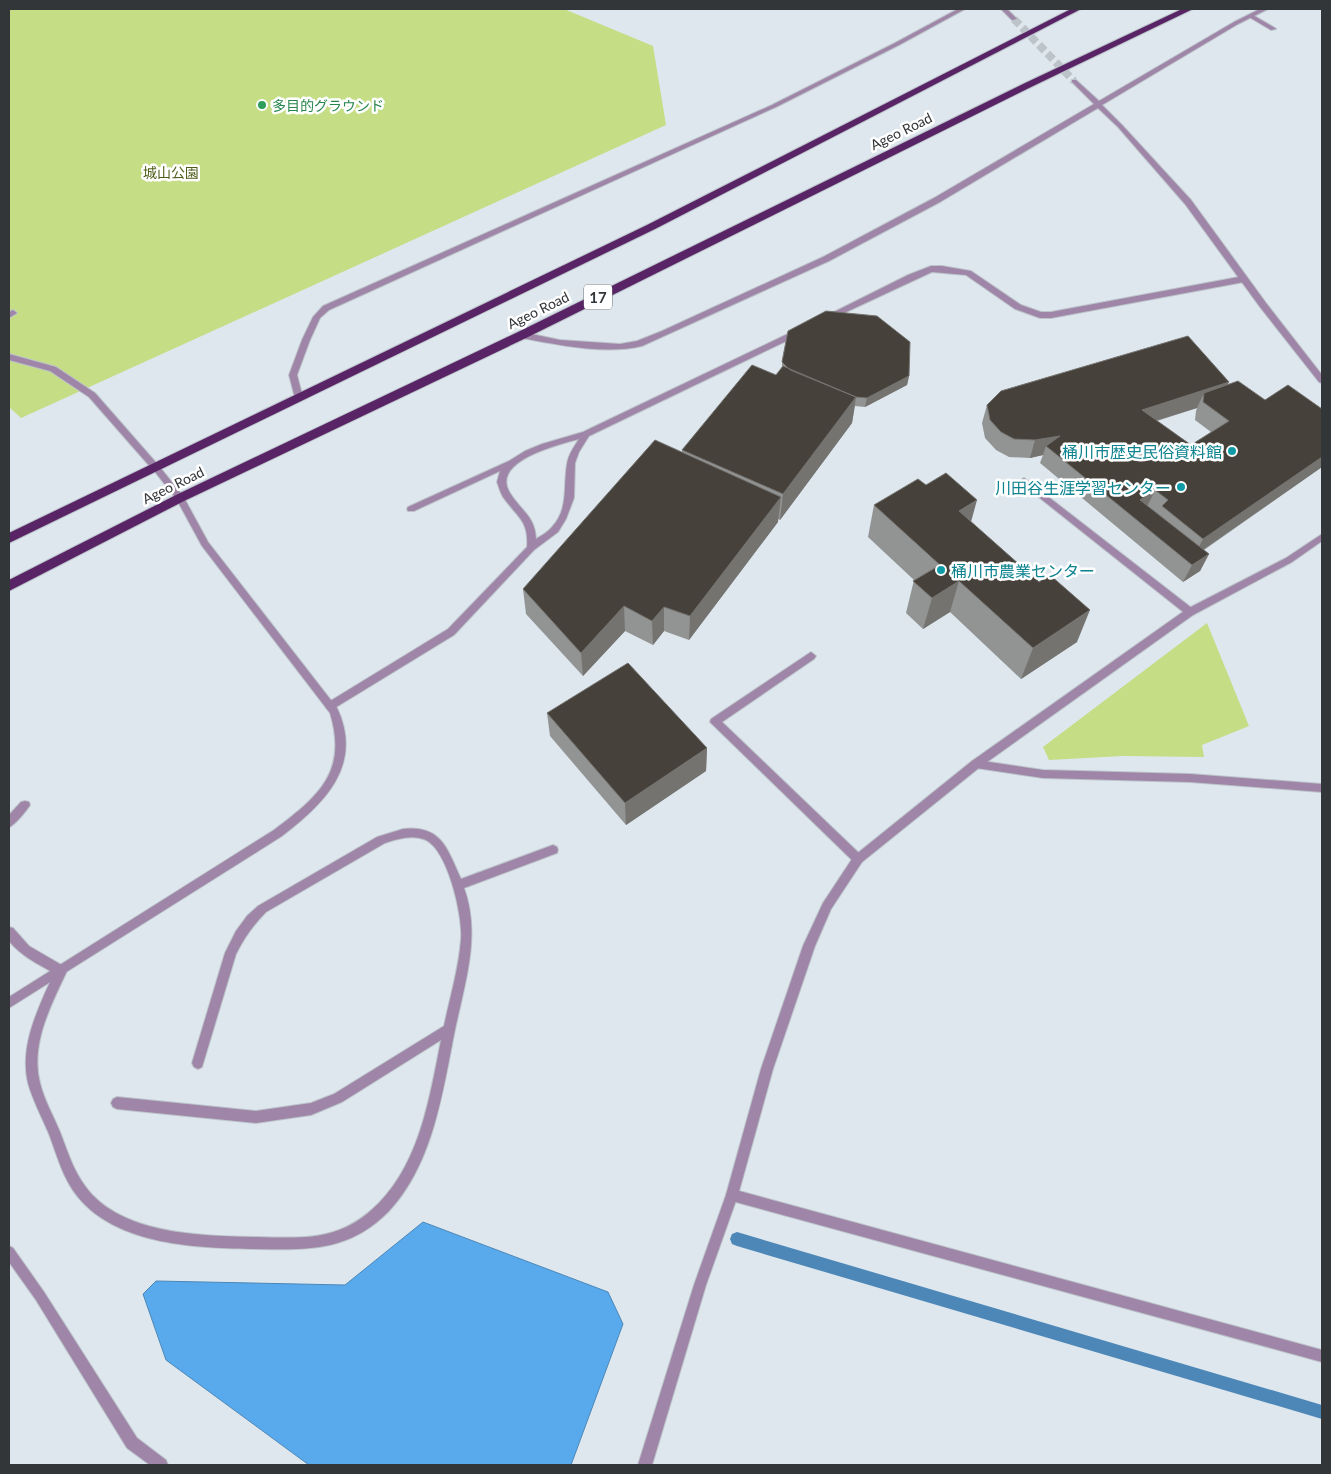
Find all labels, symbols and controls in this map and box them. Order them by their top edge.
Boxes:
place label: 多目的グラウンド [272,97,384,114]
marker: 多目的グラウンド [256,99,268,111]
street label: Ageo Road [867,109,935,153]
park label: 城山公園 [143,164,199,181]
road number: 17 [584,284,612,310]
street label: Ageo Road [504,288,572,332]
place label: 桶川市歴史民俗資料館 [1062,442,1222,461]
marker: 桶川市歴史民俗資料館 [1226,445,1238,457]
street label: Ageo Road [139,463,207,507]
place label: 川田谷生涯学習センター [995,478,1171,497]
marker: 川田谷生涯学習センター [1175,481,1187,493]
place label: 桶川市農業センター [951,561,1095,580]
marker: 桶川市農業センター [935,564,947,576]

